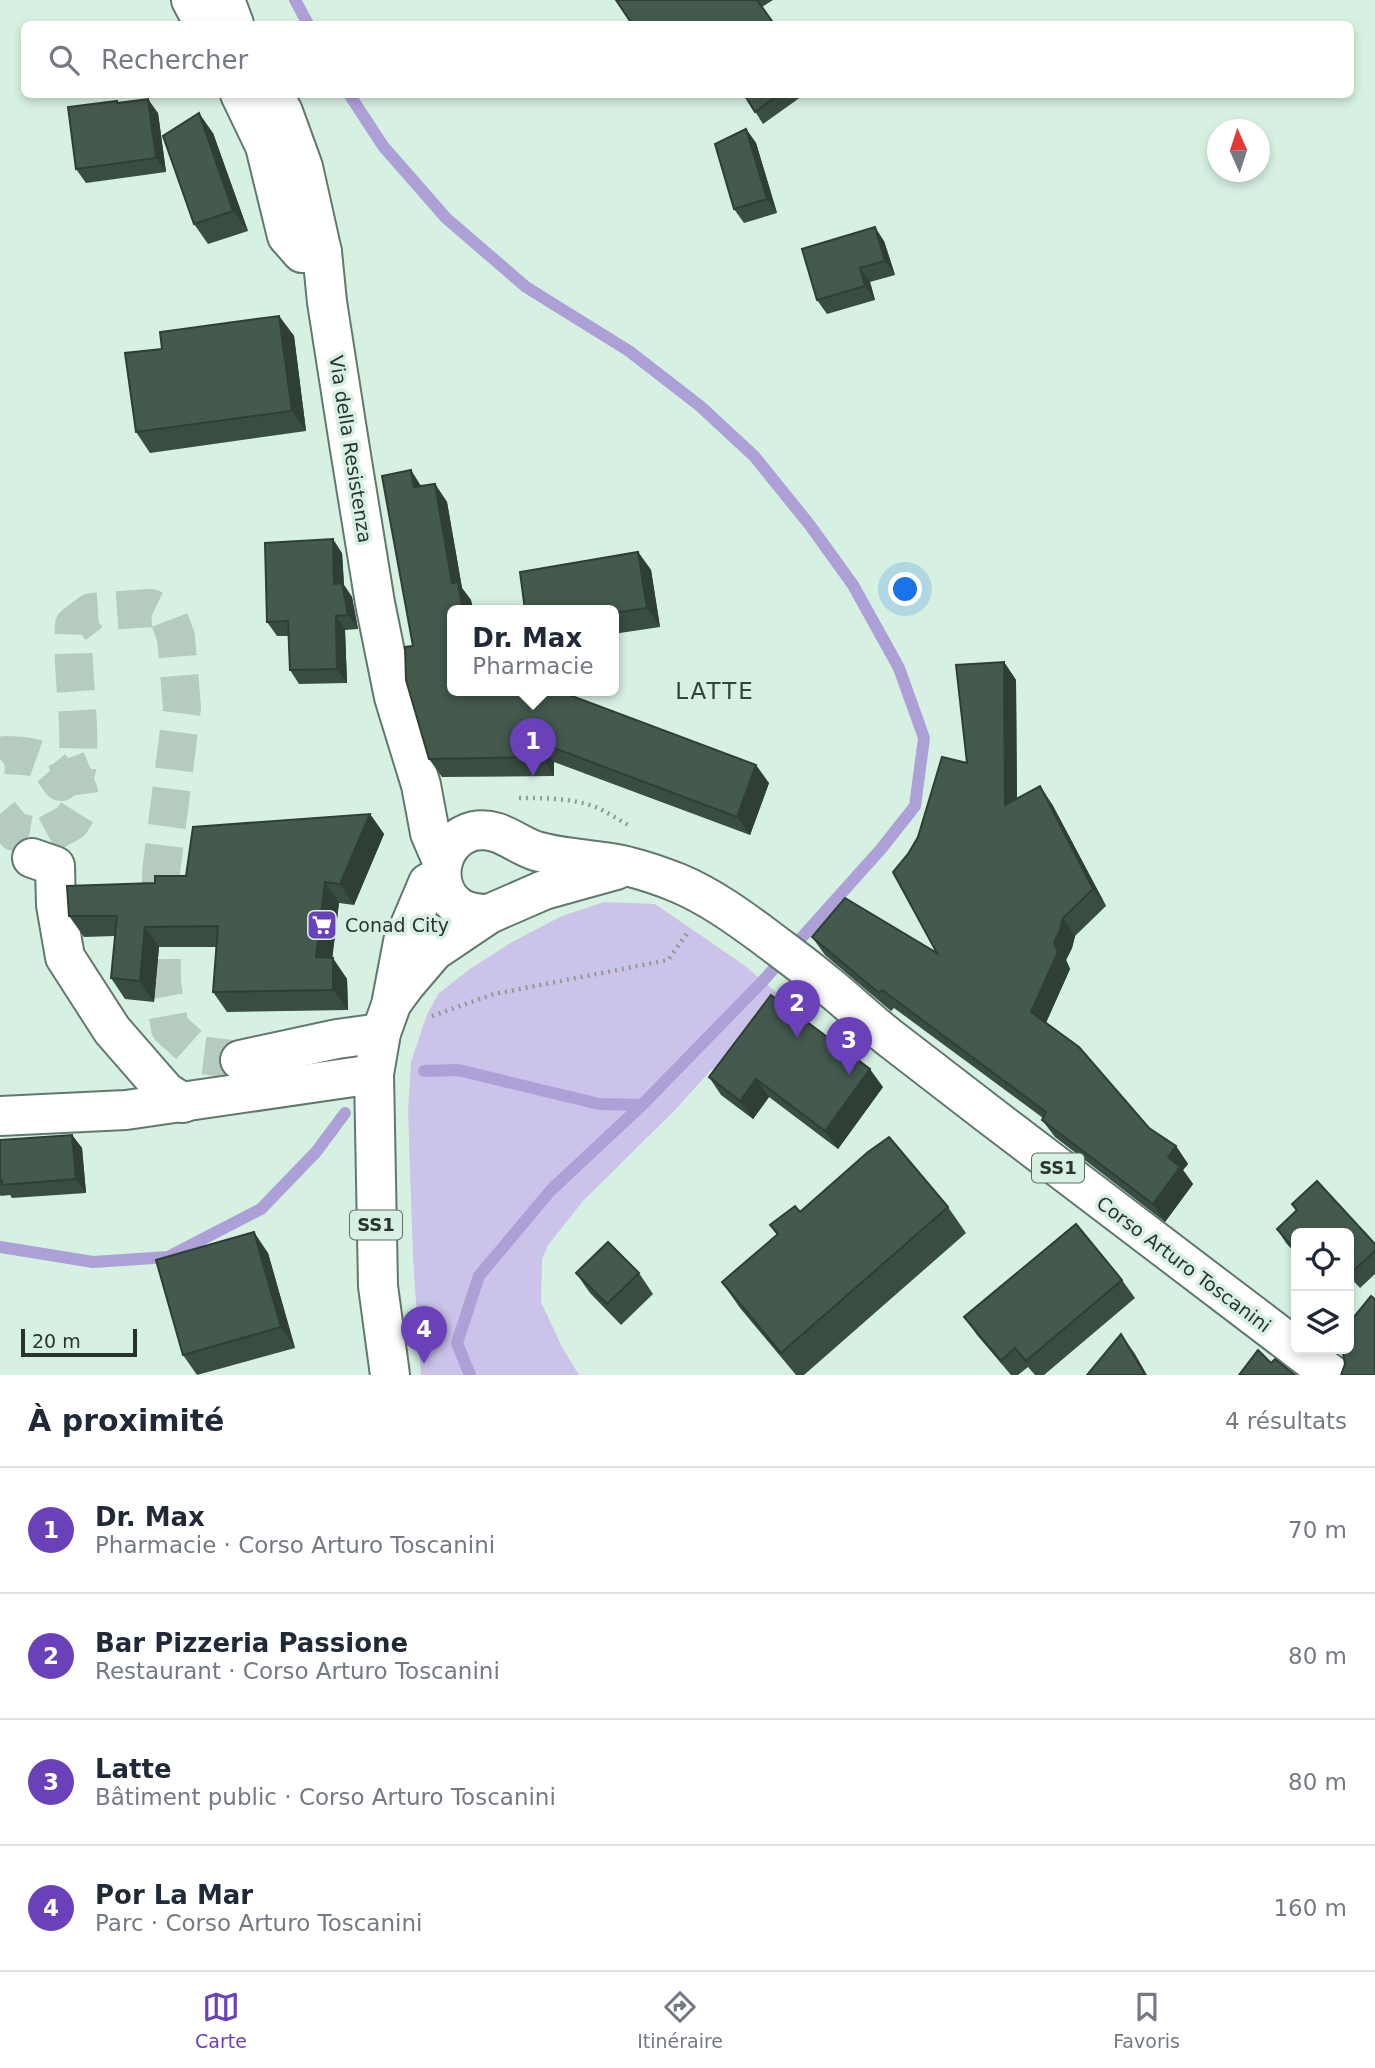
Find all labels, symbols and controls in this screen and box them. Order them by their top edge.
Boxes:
search box [21,21,1354,98]
icon: search [45,41,83,79]
text: Rechercher [101,45,248,75]
north arrow [1207,119,1270,182]
street label: Via della Resistenza [325,354,377,544]
your location [888,572,922,606]
popup [447,605,619,696]
text: Dr. Max [472,623,582,653]
text: Pharmacie [472,653,594,679]
district label: LATTE [675,678,755,704]
pin: 1 [510,718,556,776]
supermarket icon: Conad City [305,908,339,942]
place label: Conad City [345,914,449,936]
pin: 2 [774,980,820,1038]
pin: 3 [826,1017,872,1075]
road number: SS1 [1032,1154,1084,1182]
street label: Corso Arturo Toscanini [1093,1191,1275,1337]
road number: SS1 [350,1210,402,1240]
map controls [1291,1228,1354,1354]
button: locate [1291,1228,1354,1291]
button: layers [1291,1291,1354,1354]
pin: 4 [401,1306,447,1364]
scale bar [21,1326,136,1358]
text: 20 m [32,1330,81,1352]
text: À proximité [28,1403,224,1438]
text: 4 résultats [1225,1408,1347,1434]
text: Dr. Max [95,1502,205,1532]
text: 1 [43,1517,59,1543]
text: 70 m [1288,1517,1347,1543]
text: Pharmacie · Corso Arturo Toscanini [95,1532,495,1558]
text: Bar Pizzeria Passione [95,1628,408,1658]
text: 2 [43,1643,59,1669]
text: 80 m [1288,1643,1347,1669]
text: Restaurant · Corso Arturo Toscanini [95,1658,500,1684]
text: Latte [95,1754,172,1784]
text: 3 [43,1769,59,1795]
text: 80 m [1288,1769,1347,1795]
text: Bâtiment public · Corso Arturo Toscanini [95,1784,556,1810]
text: Por La Mar [95,1880,253,1910]
text: 4 [43,1895,59,1921]
text: 160 m [1273,1895,1347,1921]
text: Parc · Corso Arturo Toscanini [95,1910,422,1936]
tab: Carte [195,1988,247,2052]
tab: Itinéraire [637,1988,723,2052]
tab: Favoris [1113,1988,1180,2052]

